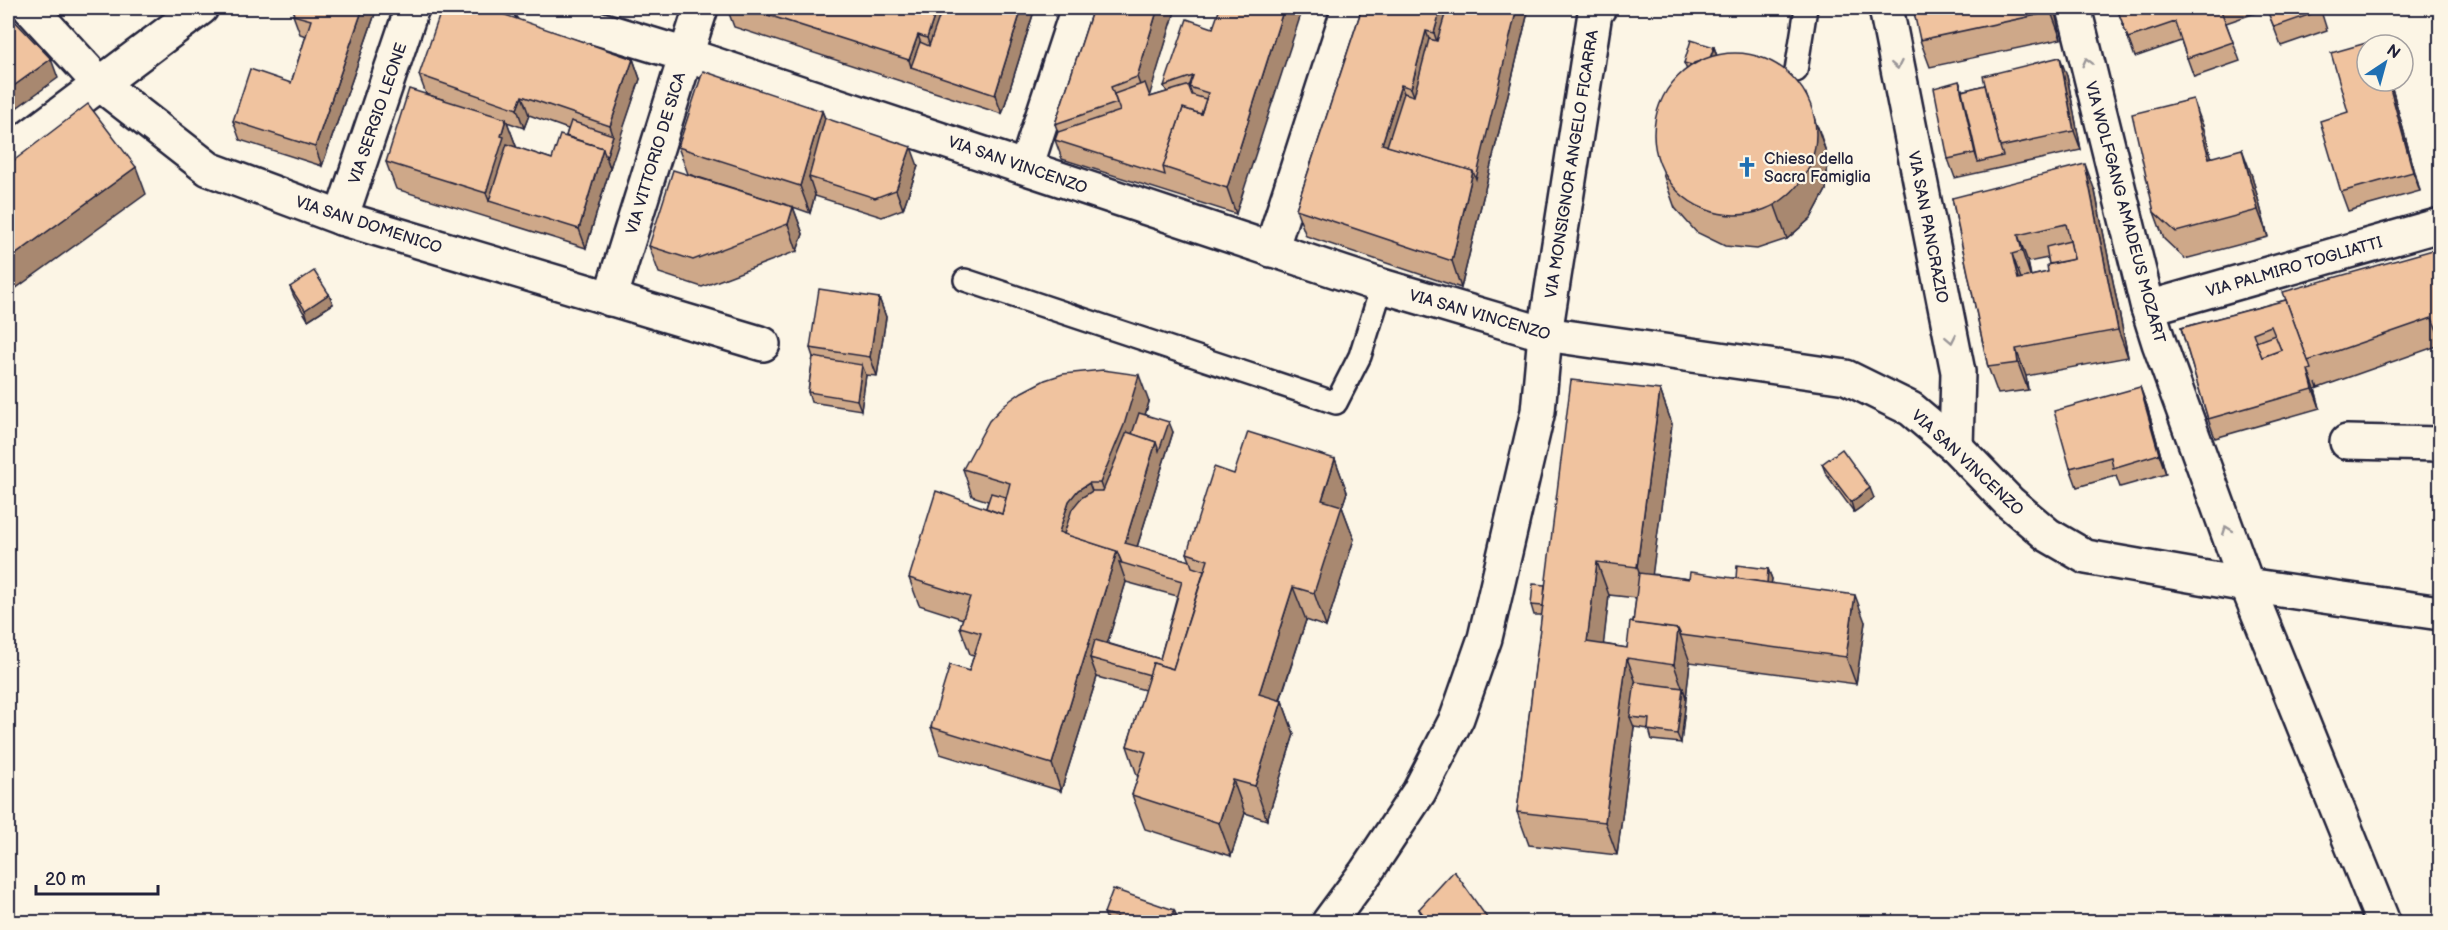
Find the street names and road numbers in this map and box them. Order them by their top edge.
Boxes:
street label: VIA MONSIGNOR ANGELO FICARRA [1542,29,1603,300]
street label: VIA SERGIO LEONE [345,40,411,187]
street label: VIA VITTORIO DE SICA [623,70,690,237]
street label: VIA WOLFGANG AMADEUS MOZART [2080,79,2169,346]
street label: VIA SAN VINCENZO [945,133,1090,198]
street label: VIA SAN PANCRAZIO [1903,150,1952,305]
street label: VIA SAN DOMENICO [293,193,444,258]
street label: VIA PALMIRO TOGLIATTI [2204,233,2385,302]
street label: VIA SAN VINCENZO [1407,286,1552,345]
street label: VIA SAN VINCENZO [1907,406,2027,520]

